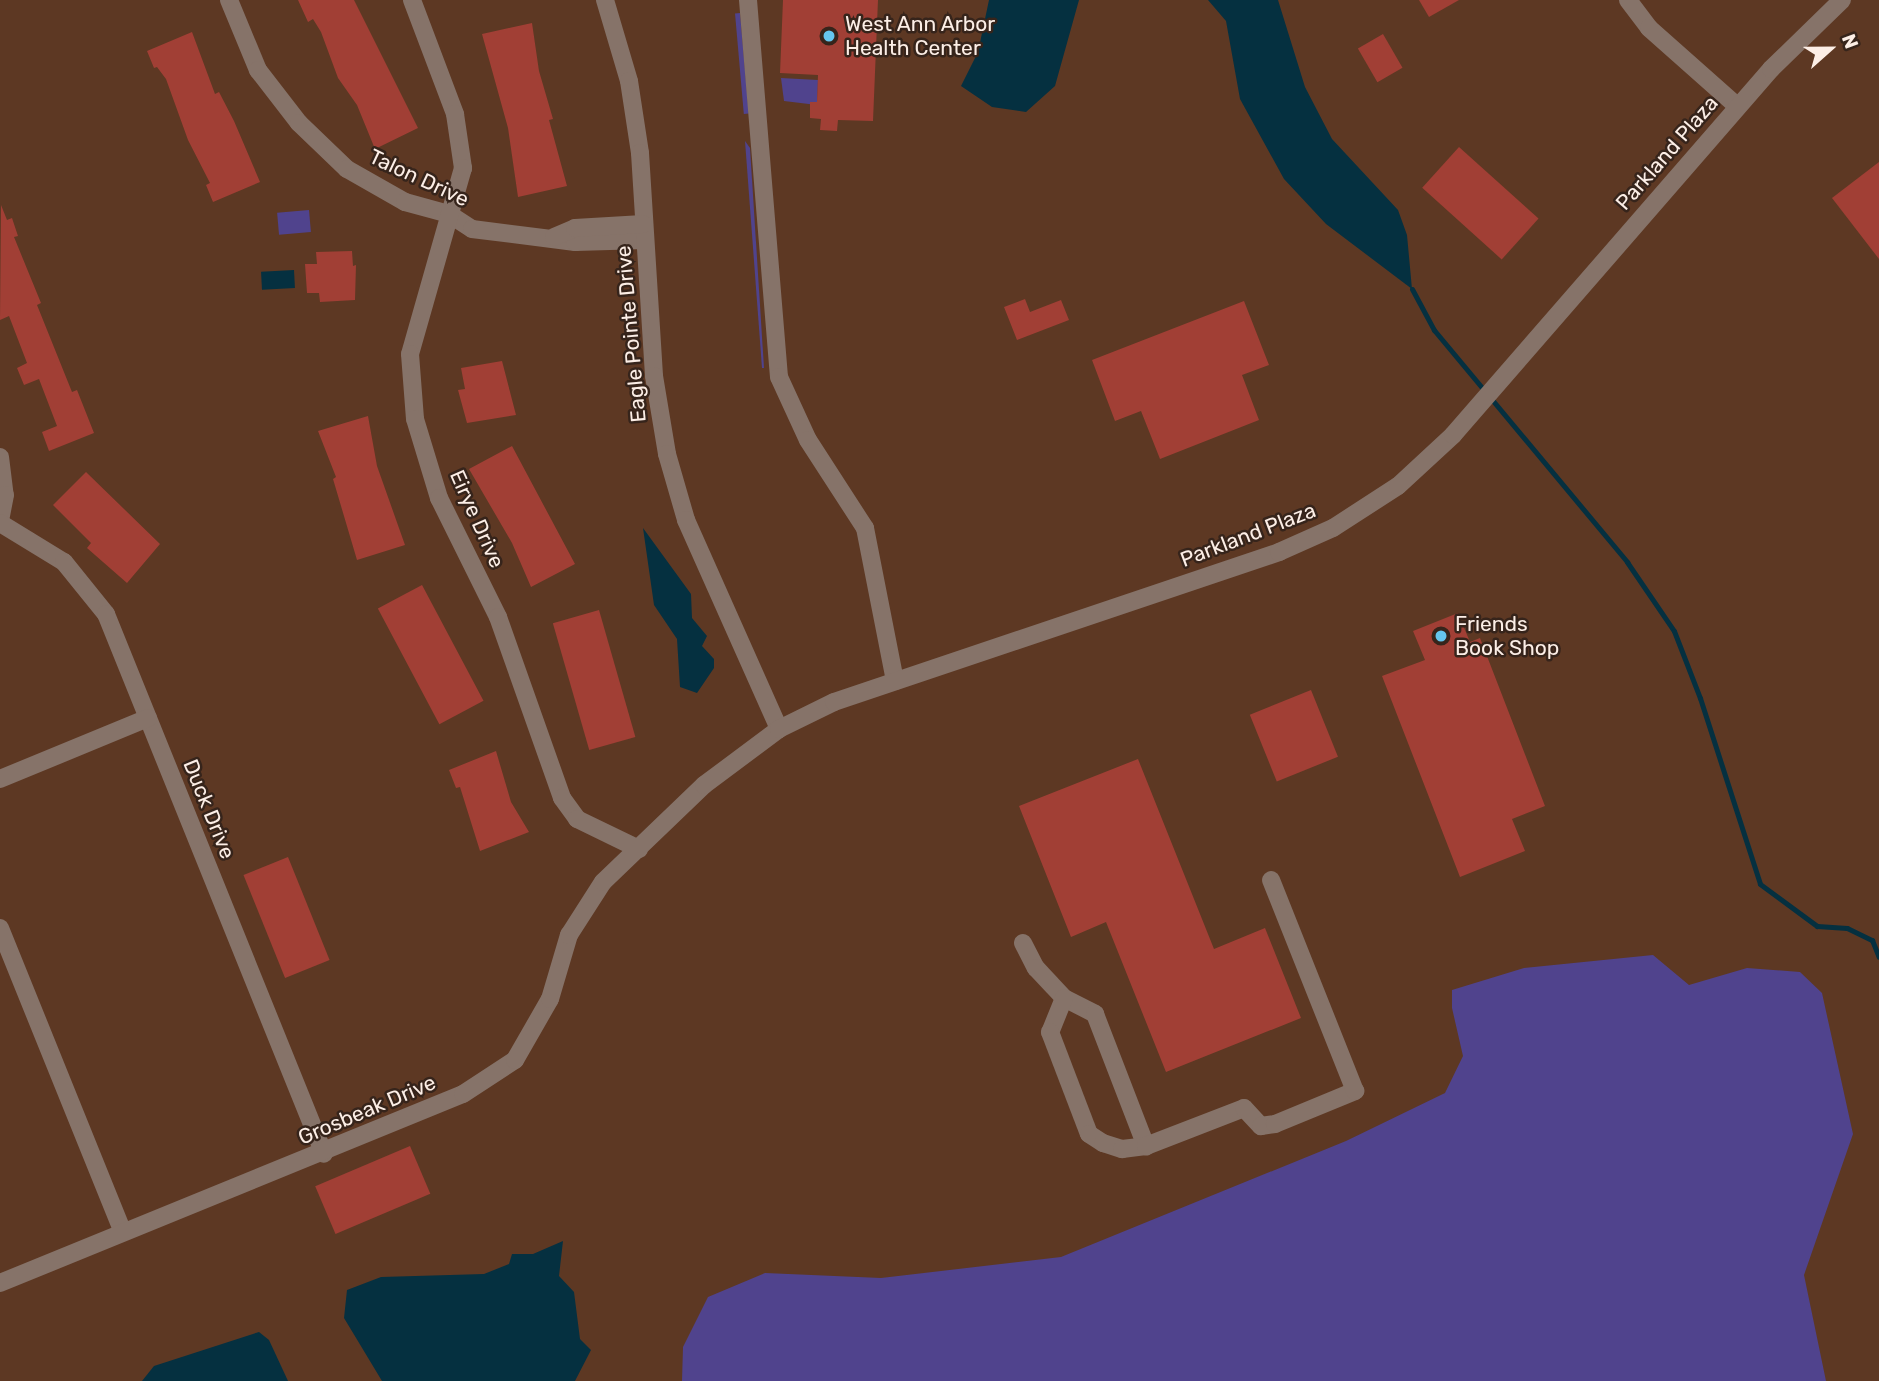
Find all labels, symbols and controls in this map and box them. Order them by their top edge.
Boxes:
place label: West Ann Arbor Health Center [845,11,996,61]
north arrow [1795,14,1865,84]
marker: West Ann Arbor Health Center [819,26,839,46]
text: N [1837,31,1863,52]
street label: Parkland Plaza [1611,91,1723,215]
street label: Talon Drive [365,144,473,212]
street label: Eagle Pointe Drive [611,244,651,424]
street label: Eirye Drive [444,466,510,572]
street label: Parkland Plaza [1177,498,1319,572]
place label: Friends Book Shop [1455,611,1560,661]
marker: Friends Book Shop [1433,628,1449,644]
street label: Duck Drive [178,756,240,862]
street label: Grosbeak Drive [294,1070,440,1150]

